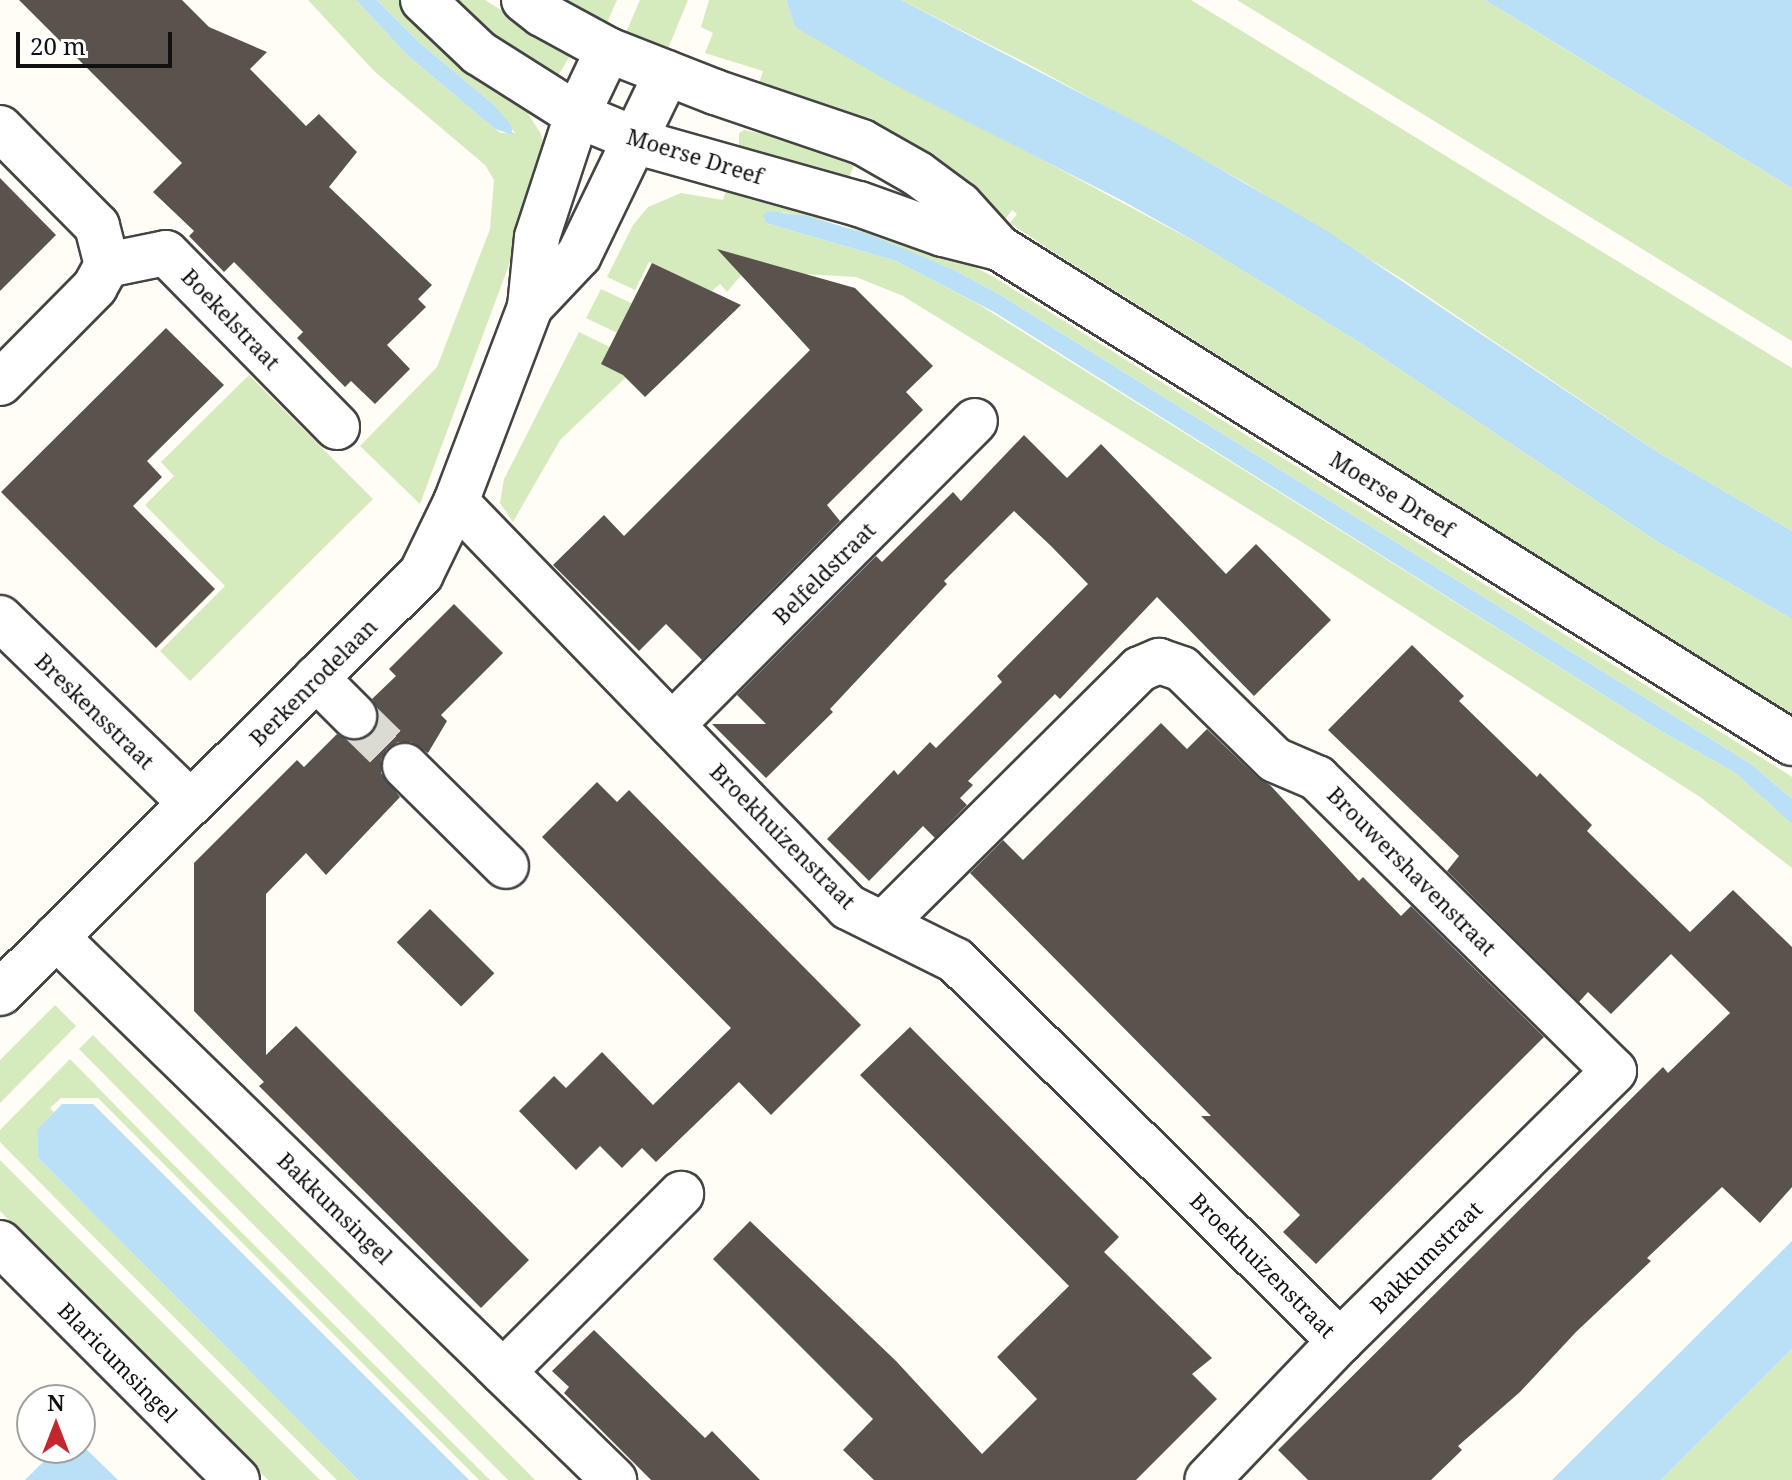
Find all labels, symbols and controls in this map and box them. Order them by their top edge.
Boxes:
scale bar [20,16,176,66]
text: 20 m [30,29,86,62]
street label: Moerse Dreef [624,123,766,189]
street label: Boekelstraat [176,263,286,375]
street label: Moerse Dreef [1325,445,1459,543]
street label: Belfeldstraat [768,517,880,629]
street label: Berkenrodelaan [244,613,382,751]
street label: Breskensstraat [30,648,160,774]
street label: Broekhuizenstraat [705,758,861,914]
street label: Brouwershavenstraat [1322,781,1502,961]
street label: Bakkumsingel [272,1147,398,1269]
street label: Broekhuizenstraat [1185,1187,1341,1343]
street label: Bakkumstraat [1365,1196,1487,1318]
street label: Blaricumsingel [53,1297,183,1427]
north arrow [16,1384,96,1464]
text: N [47,1387,65,1417]

